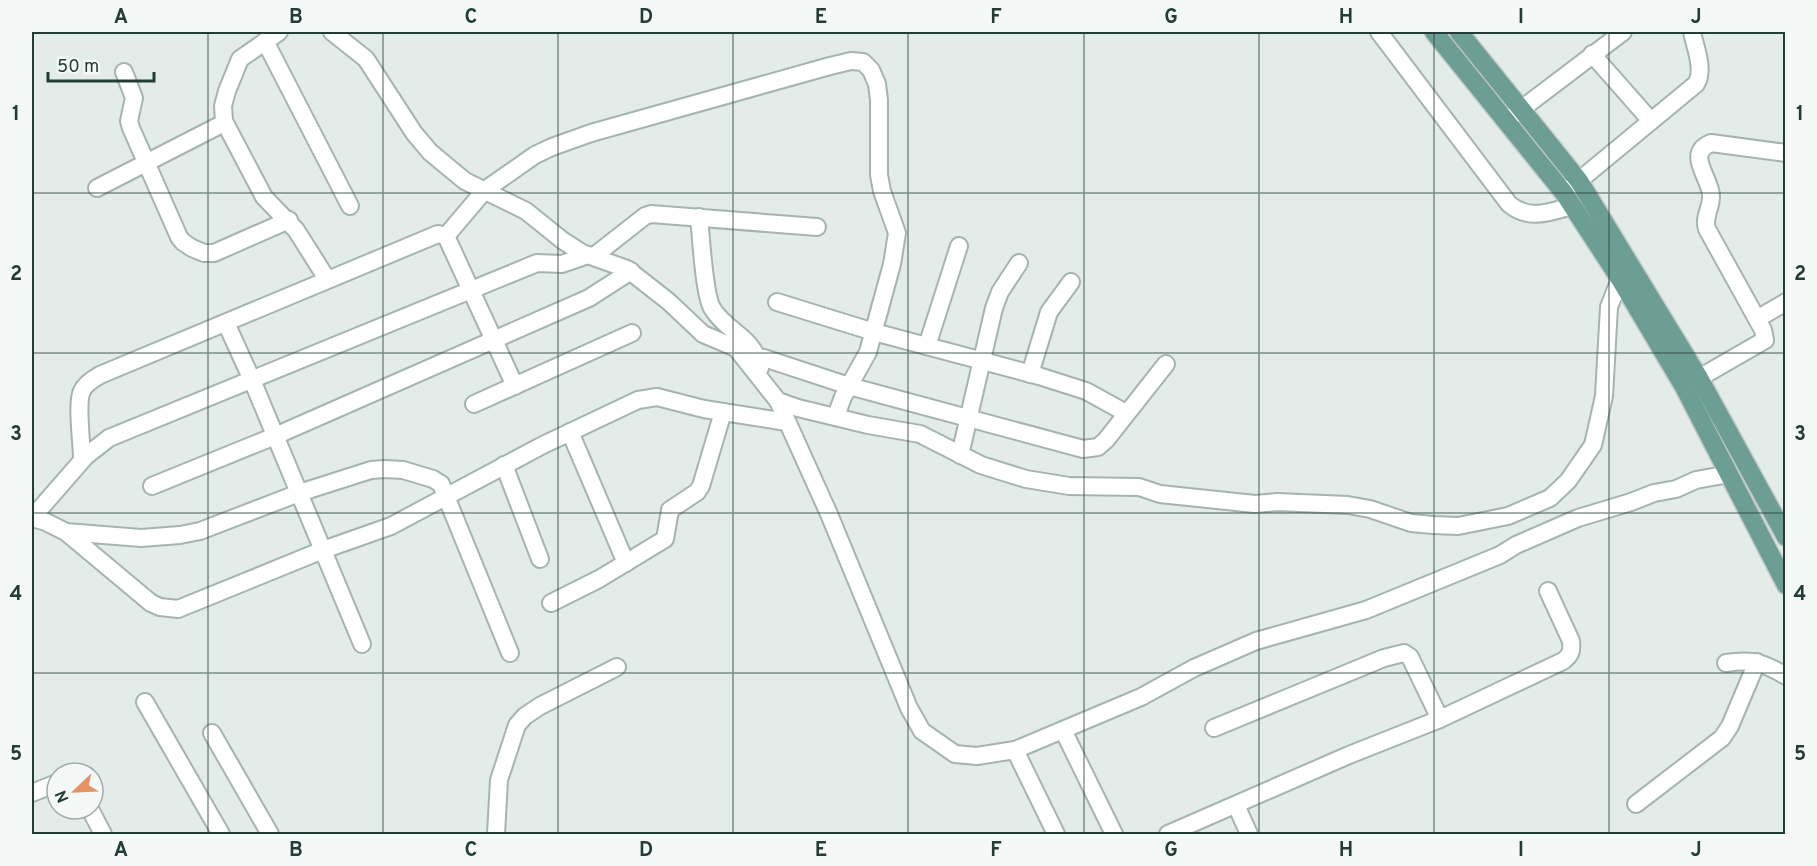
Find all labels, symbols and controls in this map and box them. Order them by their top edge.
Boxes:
text: A [114,5,128,31]
text: B [289,5,303,31]
text: C [465,5,477,31]
text: D [639,5,653,31]
text: E [815,5,827,31]
text: F [990,5,1002,31]
text: G [1164,5,1178,31]
text: H [1339,5,1353,31]
text: I [1518,5,1524,31]
text: J [1690,5,1702,31]
scale bar [48,45,154,83]
text: 50 m [57,56,99,79]
text: 1 [12,102,20,128]
text: 1 [1796,102,1804,128]
text: 2 [10,262,22,288]
text: 2 [1794,262,1806,288]
text: 3 [10,422,22,448]
text: 3 [1794,422,1806,448]
text: 4 [10,582,22,608]
text: 4 [1794,582,1806,608]
text: 5 [10,742,22,768]
text: 5 [1794,742,1806,768]
north arrow [45,761,105,821]
text: N [52,787,74,805]
text: A [114,838,128,864]
text: B [289,838,303,864]
text: C [465,838,477,864]
text: D [639,838,653,864]
text: E [815,838,827,864]
text: F [990,838,1002,864]
text: G [1164,838,1178,864]
text: H [1339,838,1353,864]
text: I [1518,838,1524,864]
text: J [1690,838,1702,864]

